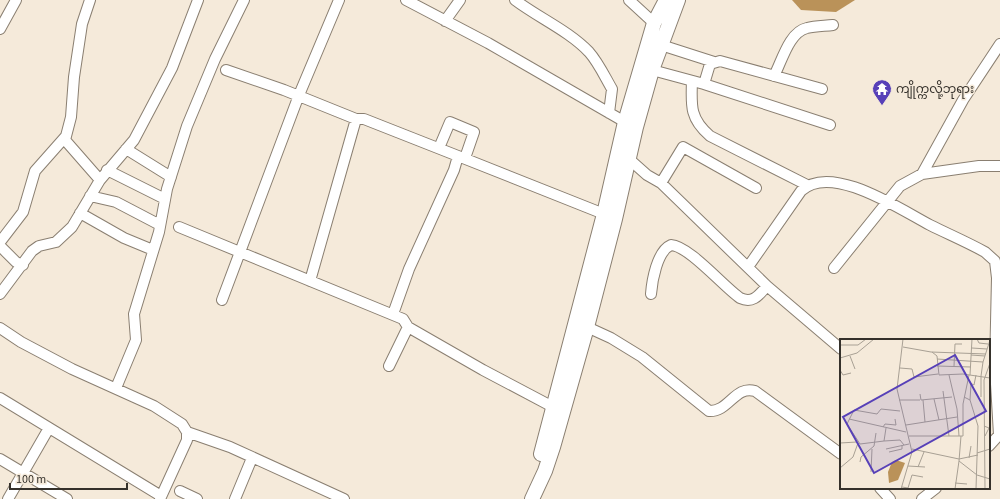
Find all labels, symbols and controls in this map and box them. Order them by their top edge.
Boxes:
temple icon: ကျိုက္ကလို့ဘုရား [871,78,893,106]
place label: ကျိုက္ကလို့ဘုရား [896,80,974,99]
inset map [840,339,990,489]
scale bar [10,465,127,491]
text: 100 m [16,471,46,488]

